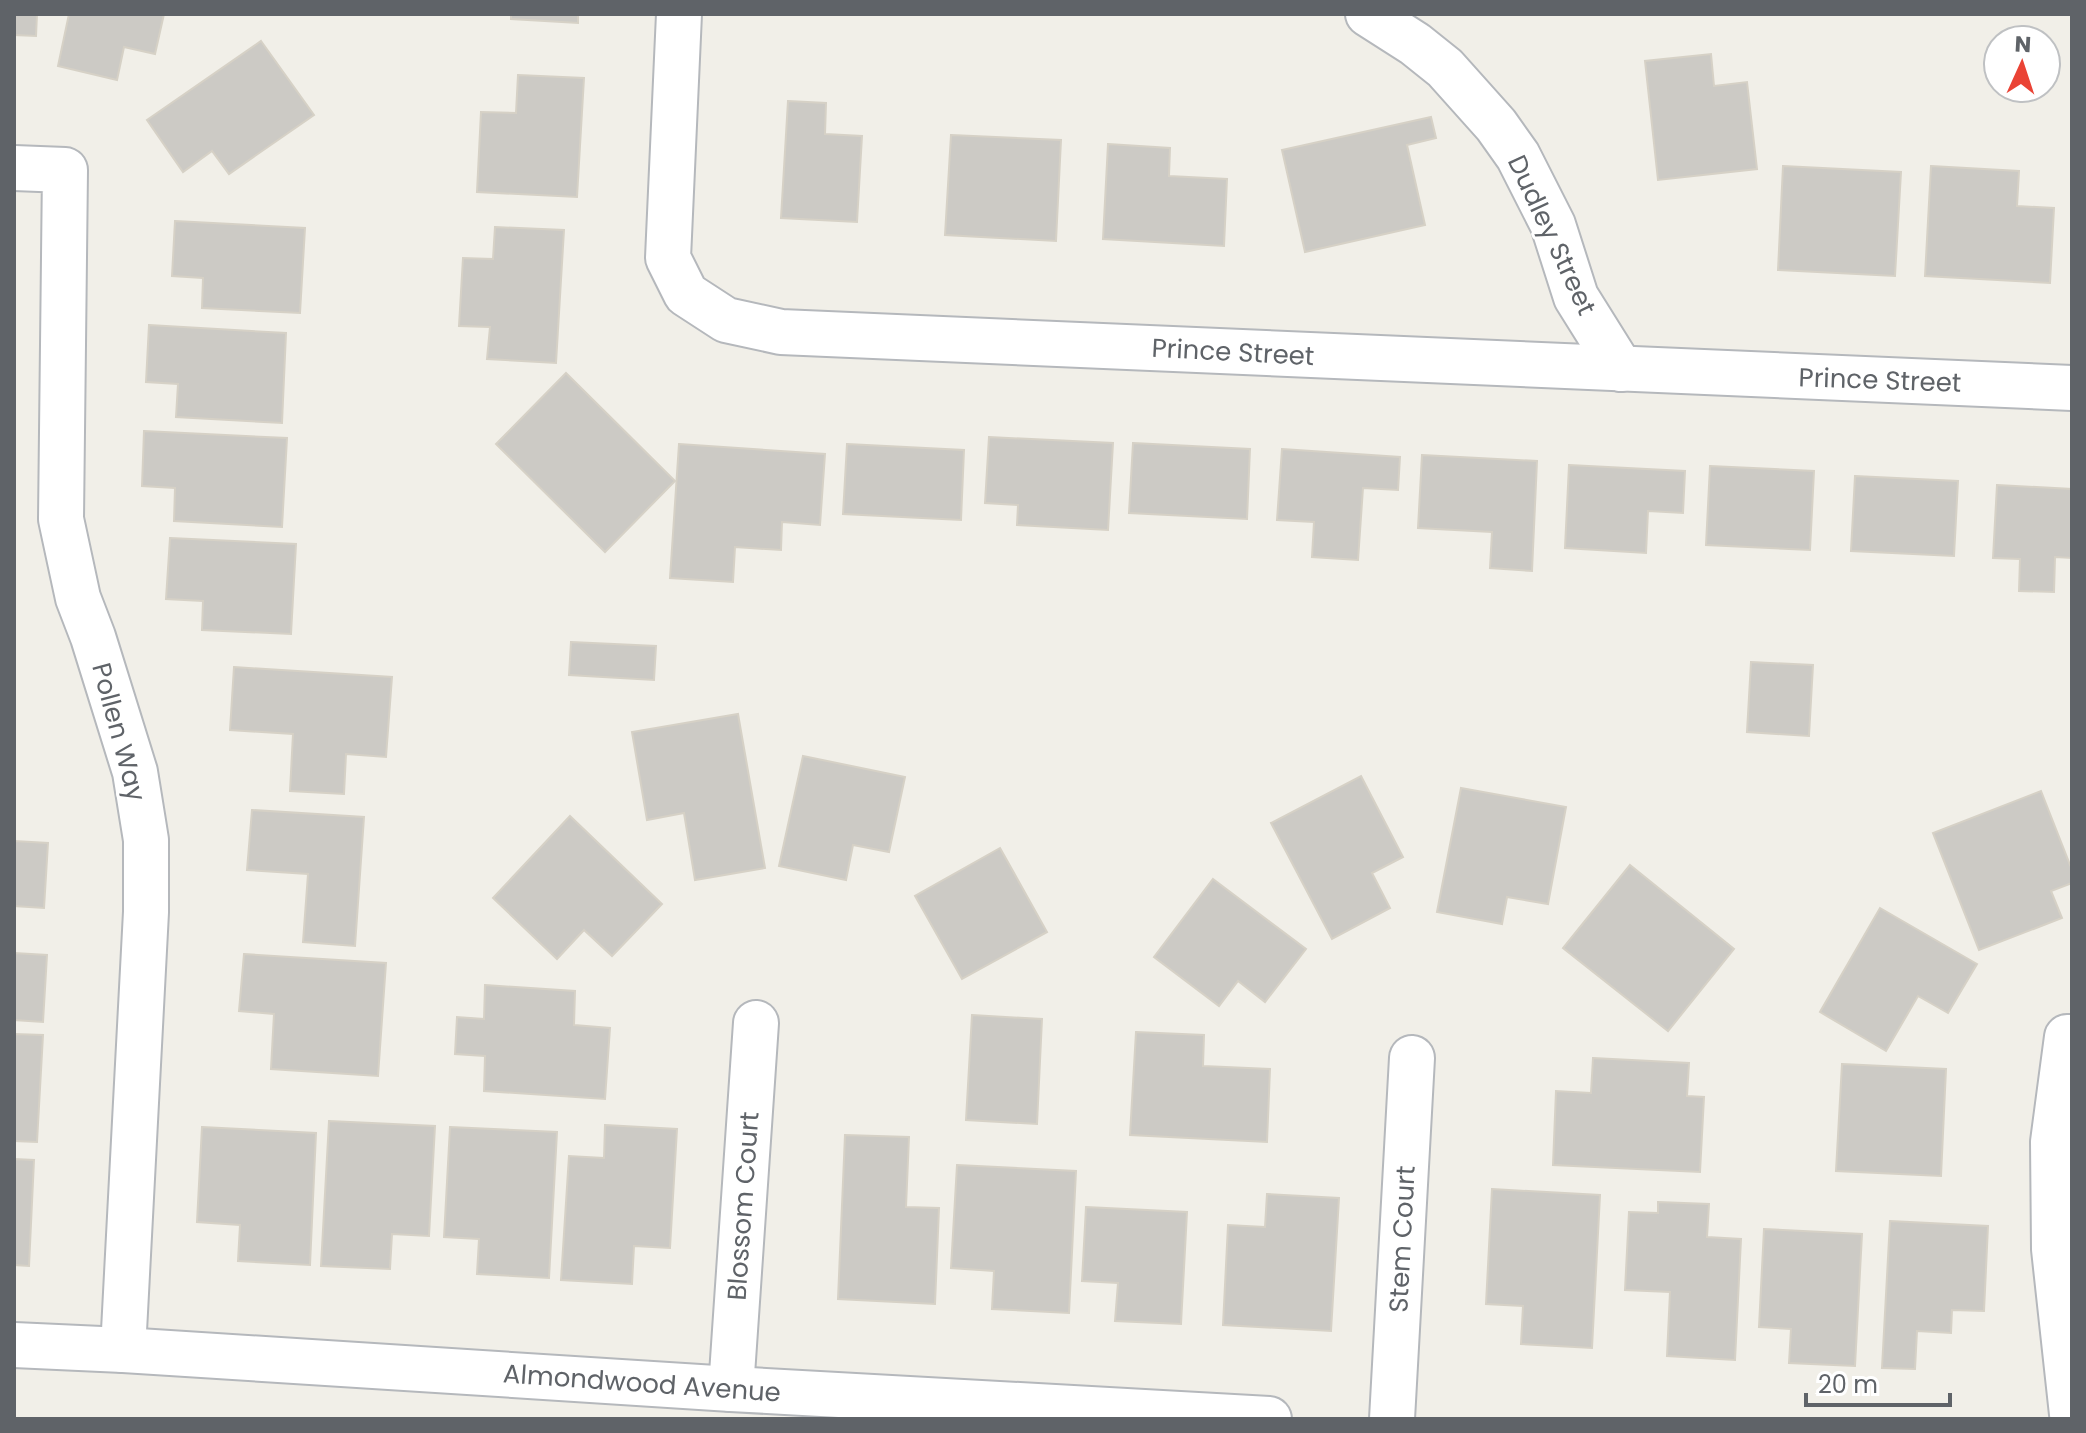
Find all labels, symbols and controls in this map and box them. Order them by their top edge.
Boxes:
north arrow [1982,24,2062,104]
text: N [2014,29,2032,60]
street label: Dudley Street [1499,149,1605,321]
street label: Prince Street [1151,330,1315,374]
street label: Prince Street [1798,359,1962,401]
street label: Pollen Way [83,659,155,805]
street label: Blossom Court [718,1110,768,1302]
street label: Stem Court [1380,1165,1424,1313]
street label: Almondwood Avenue [502,1355,782,1411]
scale bar [1806,1357,1950,1407]
text: 20 m [1818,1368,1878,1401]

